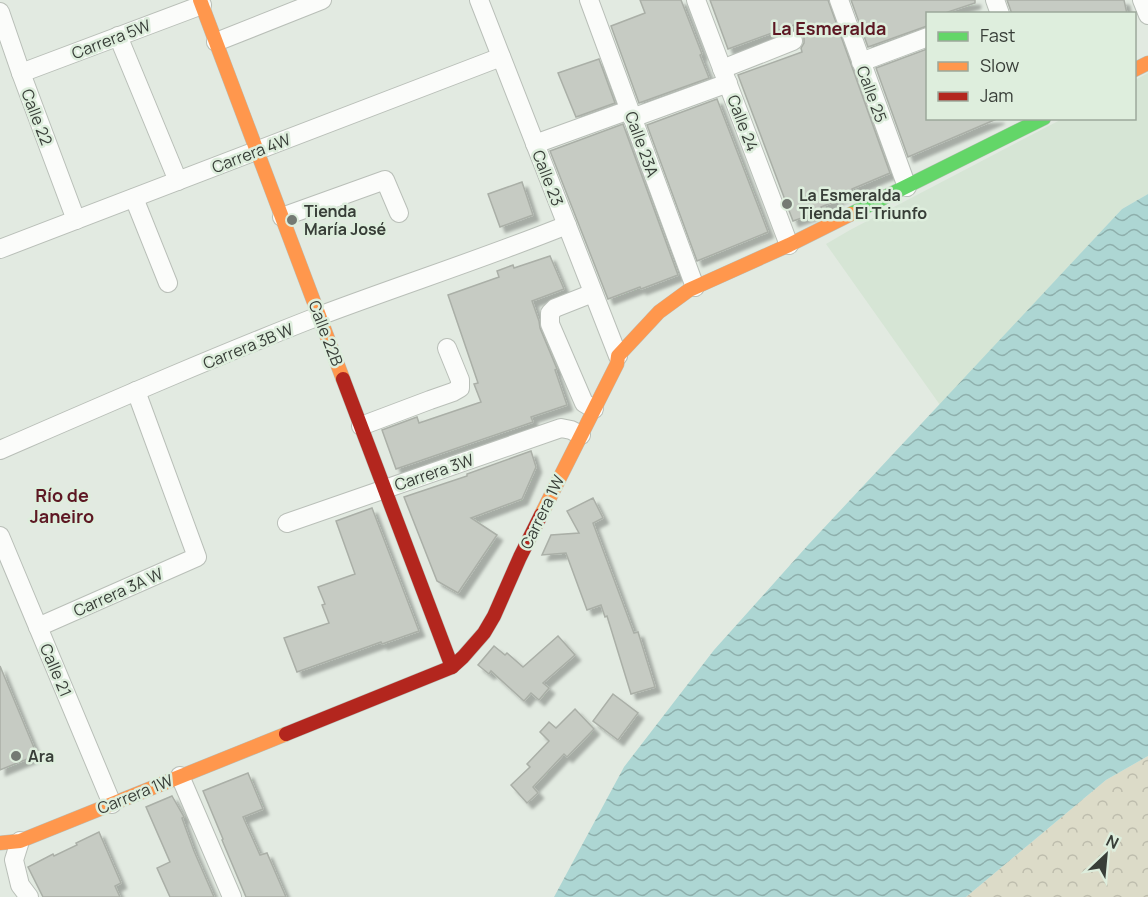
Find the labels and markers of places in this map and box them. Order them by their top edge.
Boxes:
place label: La Esmeralda Tienda El Triunfo [799,184,927,224]
marker: La Esmeralda Tienda El Triunfo [780,197,794,211]
place label: Tienda María José [304,200,387,240]
marker: Tienda María José [285,213,299,227]
place label: Ara [28,745,54,767]
marker: Ara [9,749,23,763]

